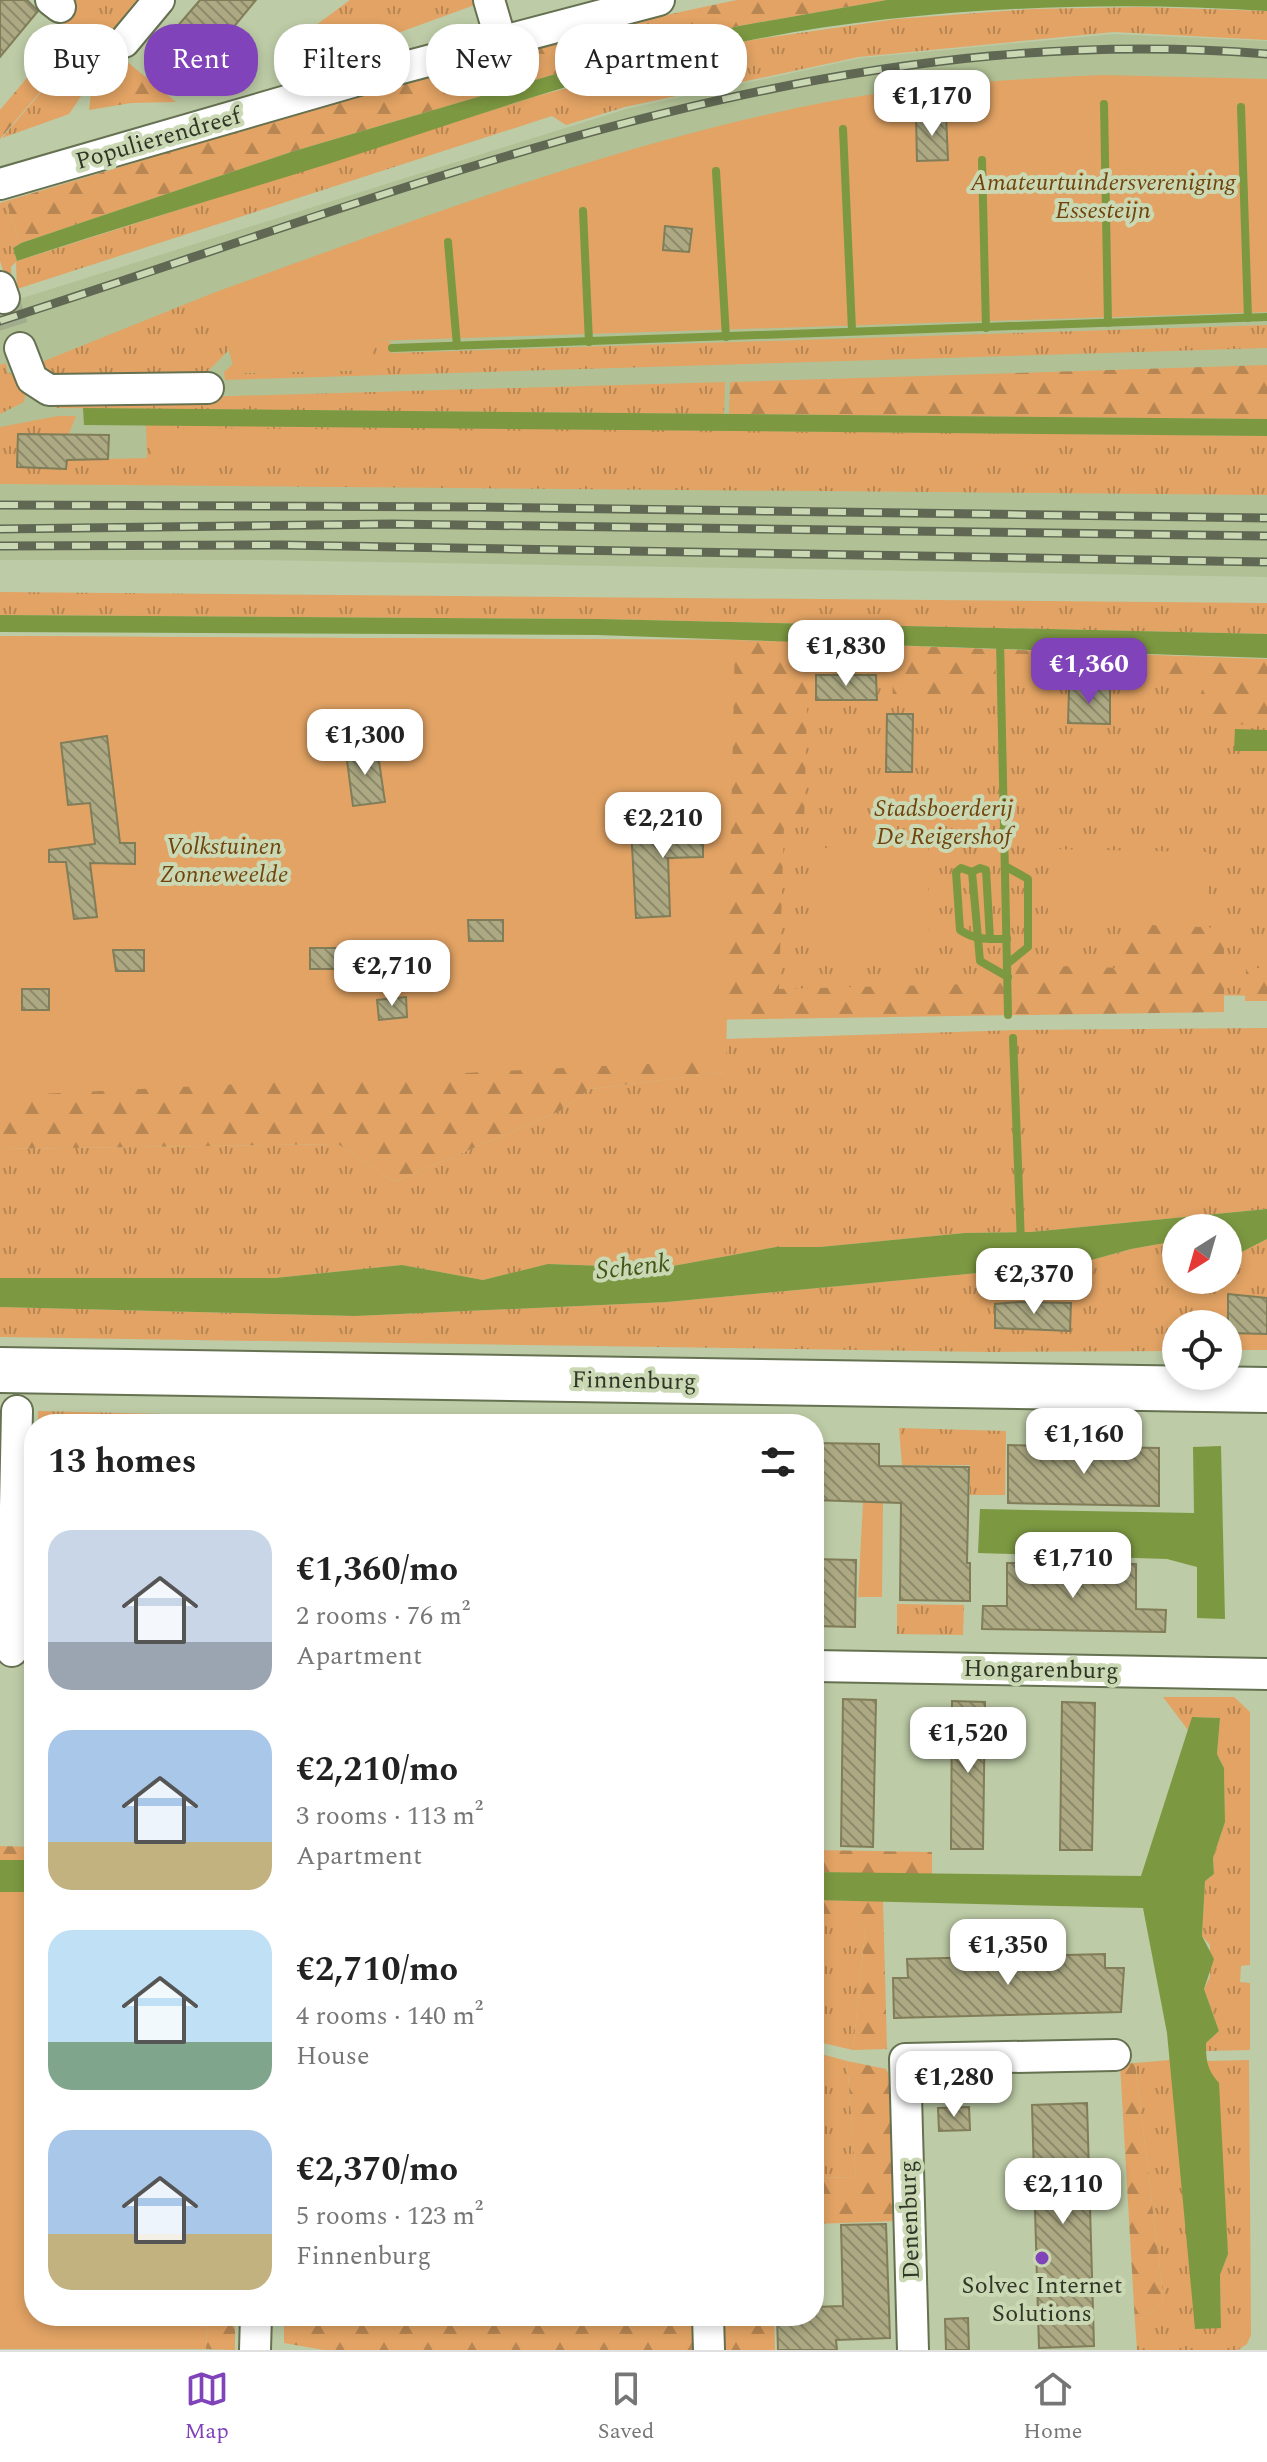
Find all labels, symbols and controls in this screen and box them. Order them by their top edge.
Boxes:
chip: Buy [24,24,128,96]
chip: Rent [144,24,258,96]
chip: Filters [274,24,410,96]
chip: New [426,24,539,96]
chip: Apartment [555,24,747,96]
pin: €1,170 [867,70,997,138]
text: €1,170 [892,76,972,116]
street label: Populierendreef [71,98,247,180]
park label: Amateurtuindersvereniging Essesteijn [970,165,1237,229]
pin: €1,830 [781,620,911,688]
text: €1,830 [806,626,886,666]
pin: €1,360 [1024,638,1154,706]
text: €1,360 [1049,644,1129,684]
pin: €1,300 [300,709,430,777]
text: €1,300 [325,715,405,755]
park label: Stadsboerderij De Reigershof [874,791,1016,855]
pin: €2,210 [598,792,728,860]
text: €2,210 [623,798,703,838]
park label: Volkstuinen Zonneweelde [160,829,288,893]
pin: €2,710 [327,940,457,1008]
text: €2,710 [352,946,432,986]
north arrow [1162,1214,1242,1294]
map controls [1162,1214,1242,1390]
water label: Schenk [594,1243,672,1291]
pin: €2,370 [969,1248,1099,1316]
text: €2,370 [994,1254,1074,1294]
button: locate [1162,1310,1242,1390]
street label: Finnenburg [571,1362,697,1400]
pin: €1,160 [1019,1408,1149,1476]
text: €1,160 [1044,1414,1124,1454]
text: 13 homes [48,1436,197,1488]
icon: filters [756,1440,800,1484]
pin: €1,710 [1008,1532,1138,1600]
text: €1,710 [1033,1538,1113,1578]
text: €1,360/mo [296,1544,458,1596]
icon: home [112,1562,208,1658]
text: 2 rooms · 76 m² [296,1596,470,1636]
text: Apartment [296,1636,422,1676]
street label: Hongarenburg [963,1651,1119,1689]
pin: €1,520 [903,1707,1033,1775]
text: €1,520 [928,1713,1008,1753]
text: €2,210/mo [296,1744,458,1796]
icon: home [112,1762,208,1858]
text: 3 rooms · 113 m² [296,1796,483,1836]
text: Apartment [296,1836,422,1876]
pin: €1,350 [943,1919,1073,1987]
text: €1,350 [968,1925,1048,1965]
text: €2,710/mo [296,1944,458,1996]
icon: home [112,1962,208,2058]
text: 4 rooms · 140 m² [296,1996,483,2036]
text: House [296,2036,370,2076]
pin: €1,280 [889,2051,1019,2119]
text: €1,280 [914,2057,994,2097]
text: €2,370/mo [296,2144,458,2196]
pin: €2,110 [998,2158,1128,2226]
street label: Denenburg [890,2160,930,2280]
icon: home [112,2162,208,2258]
text: €2,110 [1023,2164,1103,2204]
text: 5 rooms · 123 m² [296,2196,483,2236]
text: Finnenburg [296,2236,431,2276]
marker: Solvec Internet Solutions [1033,2249,1051,2267]
place label: Solvec Internet Solutions [962,2268,1122,2332]
tab: Map [184,2367,229,2448]
tab: Saved [598,2367,654,2448]
tab: Home [1023,2367,1082,2448]

